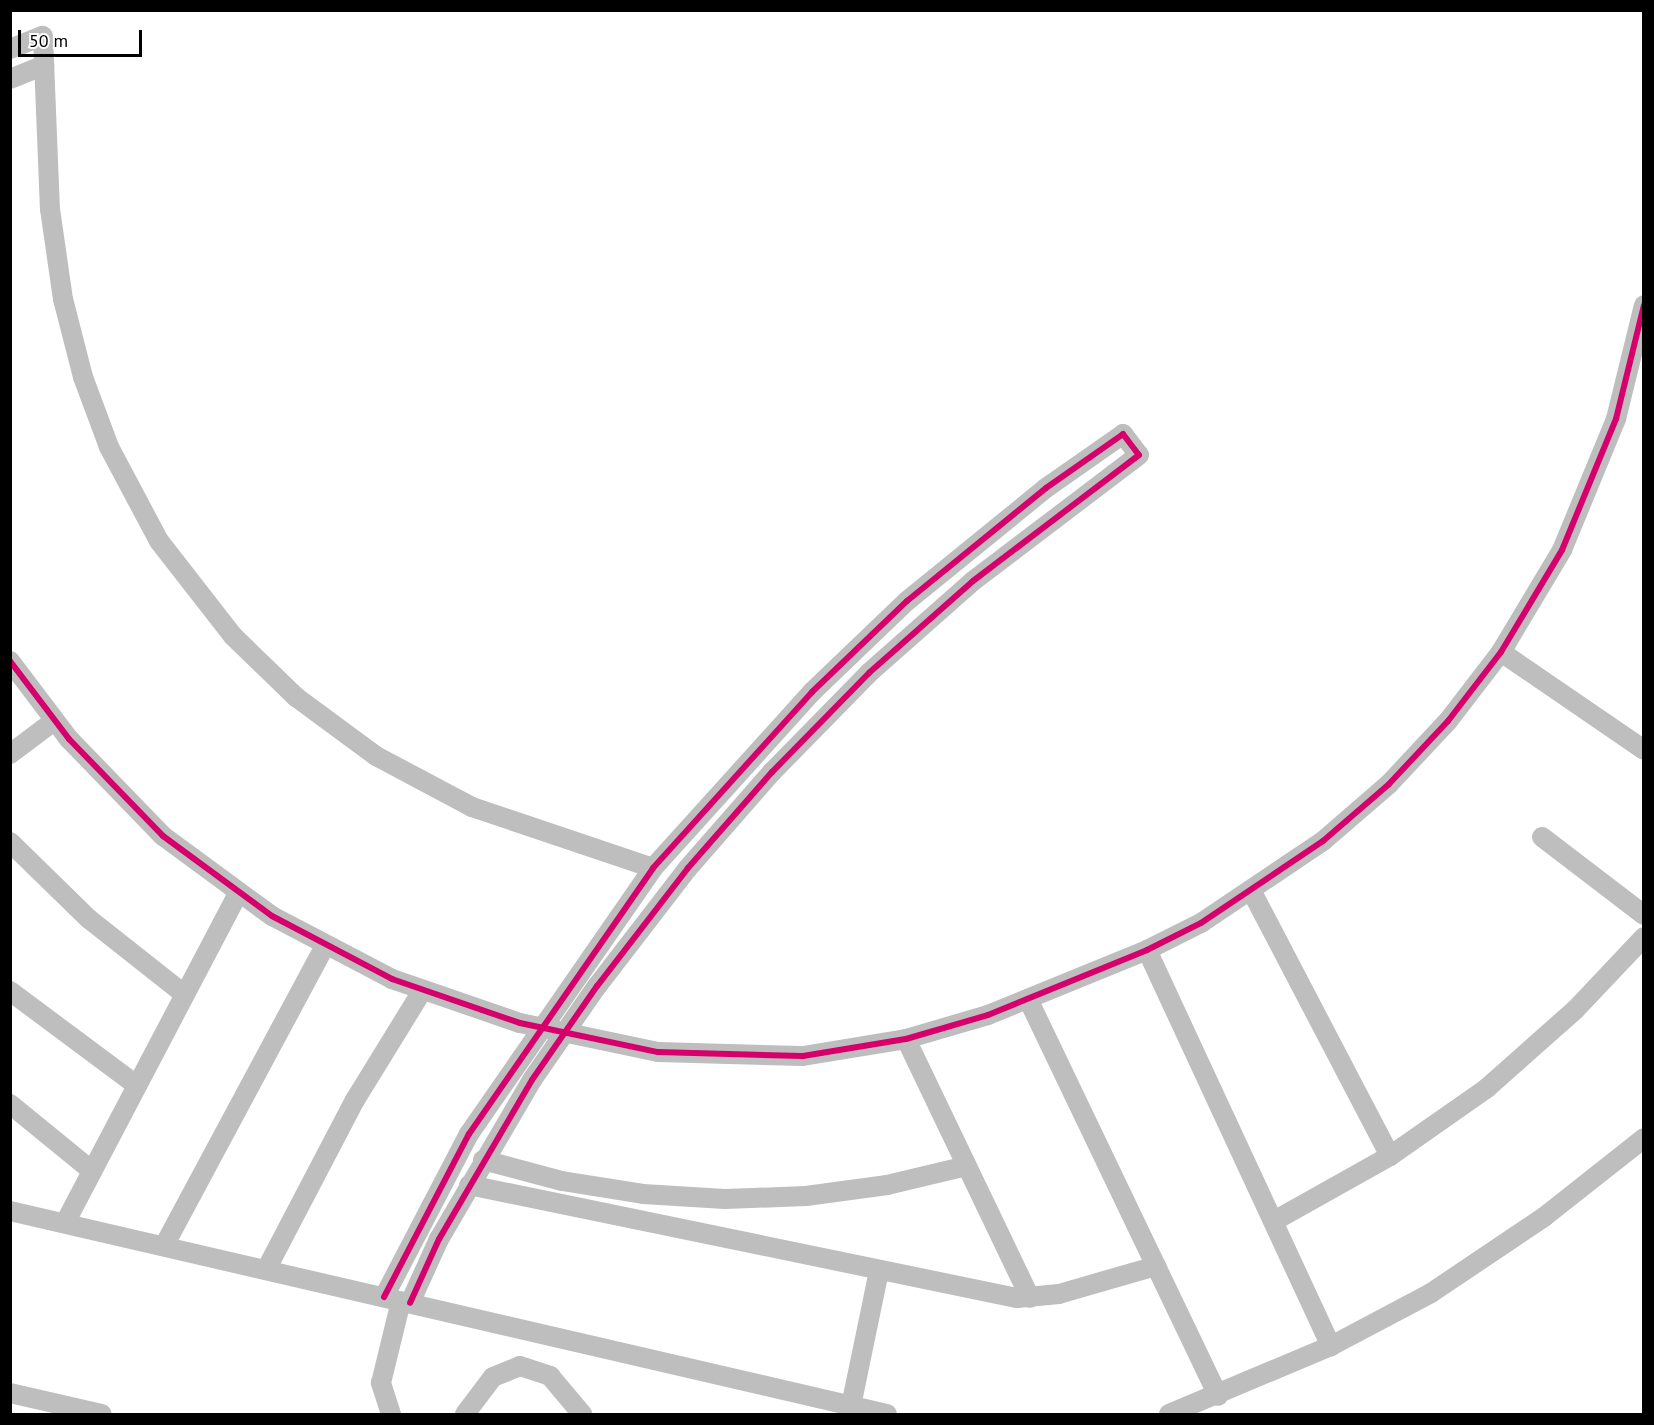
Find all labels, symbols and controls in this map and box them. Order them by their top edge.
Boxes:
scale bar [21,18,146,56]
text: 50 m [29,29,68,52]

